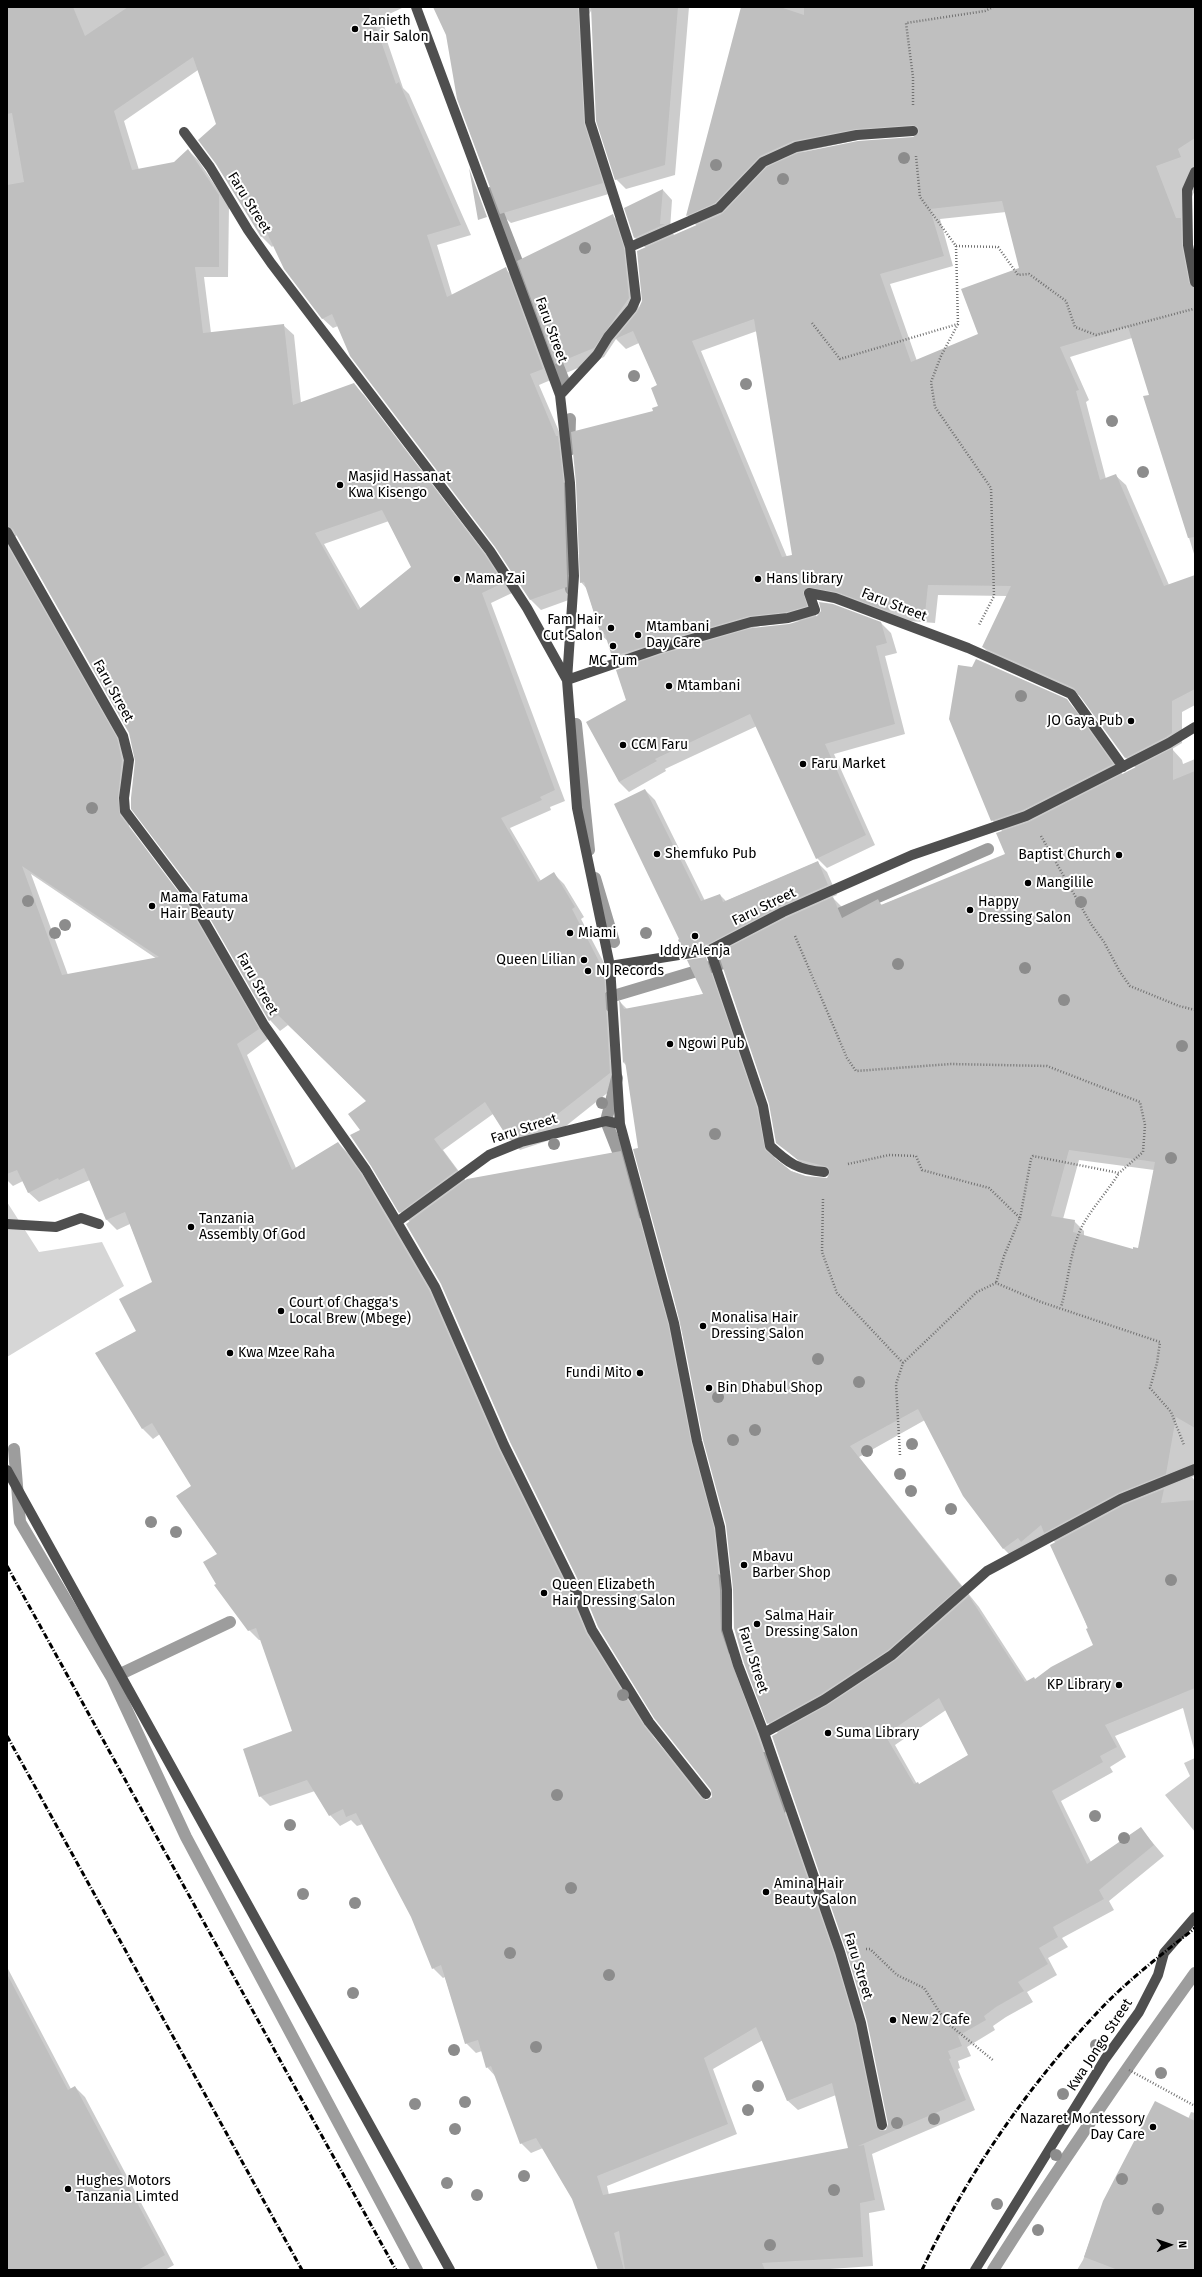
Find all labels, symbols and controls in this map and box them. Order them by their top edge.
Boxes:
place label: Zanieth Hair Salon [363,13,429,46]
marker: Zanieth Hair Salon [350,24,360,34]
street label: Faru Street [224,169,274,237]
street label: Faru Street [531,295,571,365]
place label: Masjid Hassanat Kwa Kisengo [348,469,451,502]
marker: Masjid Hassanat Kwa Kisengo [335,480,345,490]
place label: Mama Zai [465,571,525,587]
place label: Hans library [766,571,843,587]
marker: Mama Zai [452,574,462,584]
marker: Hans library [753,574,763,584]
street label: Faru Street [859,585,929,625]
place label: Fam Hair Cut Salon [543,612,603,644]
place label: Mtambani Day Care [646,619,709,652]
marker: Fam Hair Cut Salon [606,623,616,633]
marker: Mtambani Day Care [633,630,643,640]
marker: MC Tum [608,641,618,651]
place label: MC Tum [588,653,638,669]
street label: Faru Street [89,657,137,725]
place label: Mtambani [677,678,740,694]
marker: Mtambani [664,681,674,691]
place label: JO Gaya Pub [1047,713,1123,729]
marker: JO Gaya Pub [1126,716,1136,726]
place label: CCM Faru [631,737,688,753]
marker: CCM Faru [618,740,628,750]
place label: Faru Market [811,756,886,772]
marker: Faru Market [798,759,808,769]
place label: Shemfuko Pub [665,846,756,862]
place label: Baptist Church [1018,847,1111,863]
marker: Shemfuko Pub [652,849,662,859]
marker: Baptist Church [1114,850,1124,860]
place label: Mangilile [1036,875,1094,891]
marker: Mangilile [1023,878,1033,888]
street label: Faru Street [729,884,799,930]
place label: Mama Fatuma Hair Beauty [160,890,248,922]
place label: Happy Dressing Salon [978,894,1071,926]
marker: Mama Fatuma Hair Beauty [147,901,157,911]
marker: Happy Dressing Salon [965,905,975,915]
place label: Miami [578,925,616,941]
marker: Miami [565,928,575,938]
marker: Iddy Alenja [690,931,700,941]
place label: Iddy Alenja [660,943,730,959]
street label: Faru Street [233,950,281,1018]
place label: Queen Lilian [496,952,576,968]
marker: Queen Lilian [579,955,589,965]
place label: NJ Records [596,963,664,979]
marker: NJ Records [583,966,593,976]
place label: Ngowi Pub [678,1036,745,1052]
marker: Ngowi Pub [665,1039,675,1049]
street label: Faru Street [489,1110,559,1148]
place label: Tanzania Assembly Of God [199,1211,306,1244]
marker: Tanzania Assembly Of God [186,1222,196,1232]
place label: Court of Chagga's Local Brew (Mbege) [289,1295,411,1328]
marker: Court of Chagga's Local Brew (Mbege) [276,1306,286,1316]
place label: Monalisa Hair Dressing Salon [711,1310,804,1342]
marker: Monalisa Hair Dressing Salon [698,1321,708,1331]
place label: Kwa Mzee Raha [238,1345,335,1361]
marker: Kwa Mzee Raha [225,1348,235,1358]
place label: Fundi Mito [565,1365,632,1381]
marker: Fundi Mito [635,1368,645,1378]
place label: Bin Dhabul Shop [717,1380,823,1396]
marker: Bin Dhabul Shop [704,1383,714,1393]
place label: Mbavu Barber Shop [752,1549,831,1582]
marker: Mbavu Barber Shop [739,1560,749,1570]
place label: Queen Elizabeth Hair Dressing Salon [552,1577,675,1610]
marker: Queen Elizabeth Hair Dressing Salon [539,1588,549,1598]
place label: Salma Hair Dressing Salon [765,1608,858,1640]
marker: Salma Hair Dressing Salon [752,1619,762,1629]
street label: Faru Street [734,1625,772,1695]
place label: KP Library [1047,1677,1111,1693]
marker: KP Library [1114,1680,1124,1690]
place label: Suma Library [836,1725,919,1741]
marker: Suma Library [823,1728,833,1738]
place label: Amina Hair Beauty Salon [774,1876,857,1908]
marker: Amina Hair Beauty Salon [761,1887,771,1897]
street label: Faru Street [840,1931,876,2001]
street label: Kwa Jongo Street [1064,1996,1136,2094]
place label: New 2 Cafe [901,2012,970,2028]
marker: New 2 Cafe [888,2015,898,2025]
place label: Nazaret Montessory Day Care [1020,2111,1145,2144]
marker: Nazaret Montessory Day Care [1148,2122,1158,2132]
place label: Hughes Motors Tanzania Limted [76,2173,179,2206]
marker: Hughes Motors Tanzania Limted [63,2184,73,2194]
north arrow [1150,2225,1190,2265]
text: N [1176,2241,1189,2248]

